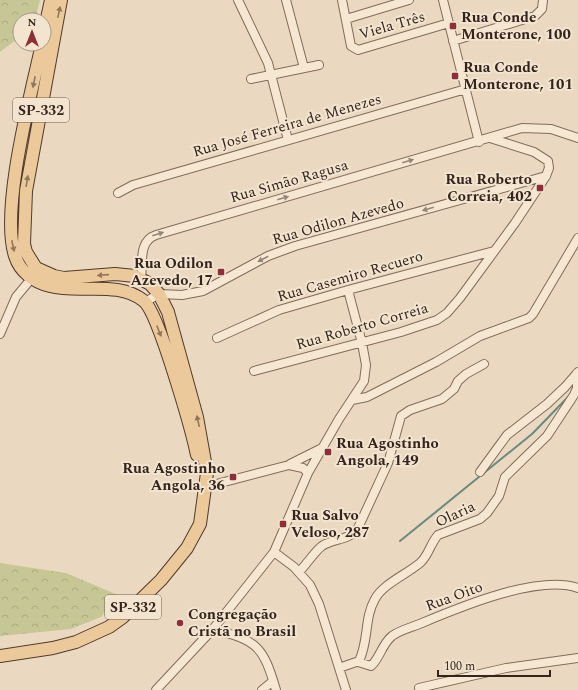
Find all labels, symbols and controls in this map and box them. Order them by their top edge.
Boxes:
street label: Viela Três [356,5,428,46]
one-way arrow [56,6,62,18]
place label: Rua Conde Monterone, 100 [461,6,571,46]
north arrow [12,12,52,52]
text: N [28,14,37,31]
marker: Rua Conde Monterone, 100 [448,21,458,31]
place label: Rua Conde Monterone, 101 [463,56,573,96]
marker: Rua Conde Monterone, 101 [450,71,460,81]
one-way arrow [30,76,36,88]
street label: Rua José Ferreira de Menezes [190,87,384,163]
road number: SP-332 [13,98,69,122]
street label: Rua Simão Ragusa [227,153,351,209]
one-way arrow [402,158,414,164]
place label: Rua Roberto Correia, 402 [445,168,532,208]
one-way arrow [25,175,31,187]
marker: Rua Roberto Correia, 402 [535,183,545,193]
street label: Rua Odilon Azevedo [270,192,407,251]
one-way arrow [277,195,289,201]
one-way arrow [421,206,433,212]
one-way arrow [152,231,164,237]
one-way arrow [10,240,16,252]
street label: Rua Casemiro Recuero [274,245,426,308]
place label: Rua Odilon Azevedo, 17 [130,252,213,292]
one-way arrow [257,255,269,262]
marker: Rua Odilon Azevedo, 17 [216,267,226,277]
one-way arrow [97,272,109,279]
street label: Rua Roberto Correia [293,296,431,356]
one-way arrow [157,326,163,338]
one-way arrow [195,415,201,428]
place label: Rua Agostinho Angola, 149 [336,432,439,472]
marker: Rua Agostinho Angola, 149 [323,447,333,457]
place label: Rua Agostinho Angola, 36 [122,457,225,497]
marker: Rua Agostinho Angola, 36 [228,472,238,482]
street label: Olaria [431,495,480,534]
place label: Rua Salvo Veloso, 287 [291,504,370,544]
marker: Rua Salvo Veloso, 287 [278,519,288,529]
street label: Rua Oito [422,575,486,617]
road number: SP-332 [105,595,161,619]
place label: Congregação Cristã no Brasil [188,603,296,643]
marker: Congregação Cristã no Brasil [175,618,185,628]
scale bar [438,652,550,678]
text: 100 m [444,657,475,676]

